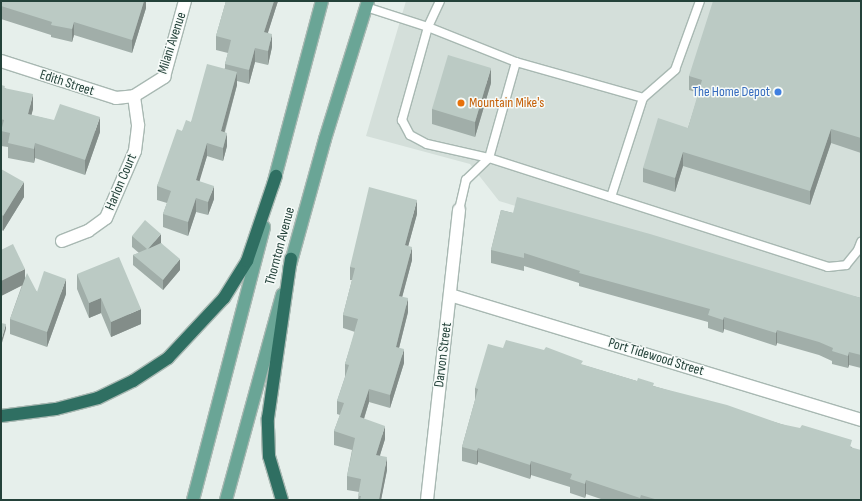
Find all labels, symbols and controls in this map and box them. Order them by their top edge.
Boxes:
street label: Milani Avenue [154,10,190,76]
street label: Edith Street [38,66,96,100]
place label: The Home Depot [692,84,770,100]
marker: The Home Depot [773,87,783,97]
place label: Mountain Mike's [469,95,544,111]
marker: Mountain Mike's [456,98,466,108]
street label: Harlon Court [102,151,140,213]
street label: Thornton Avenue [262,205,298,287]
street label: Darvon Street [431,322,455,388]
street label: Port Tidewood Street [606,334,706,380]

